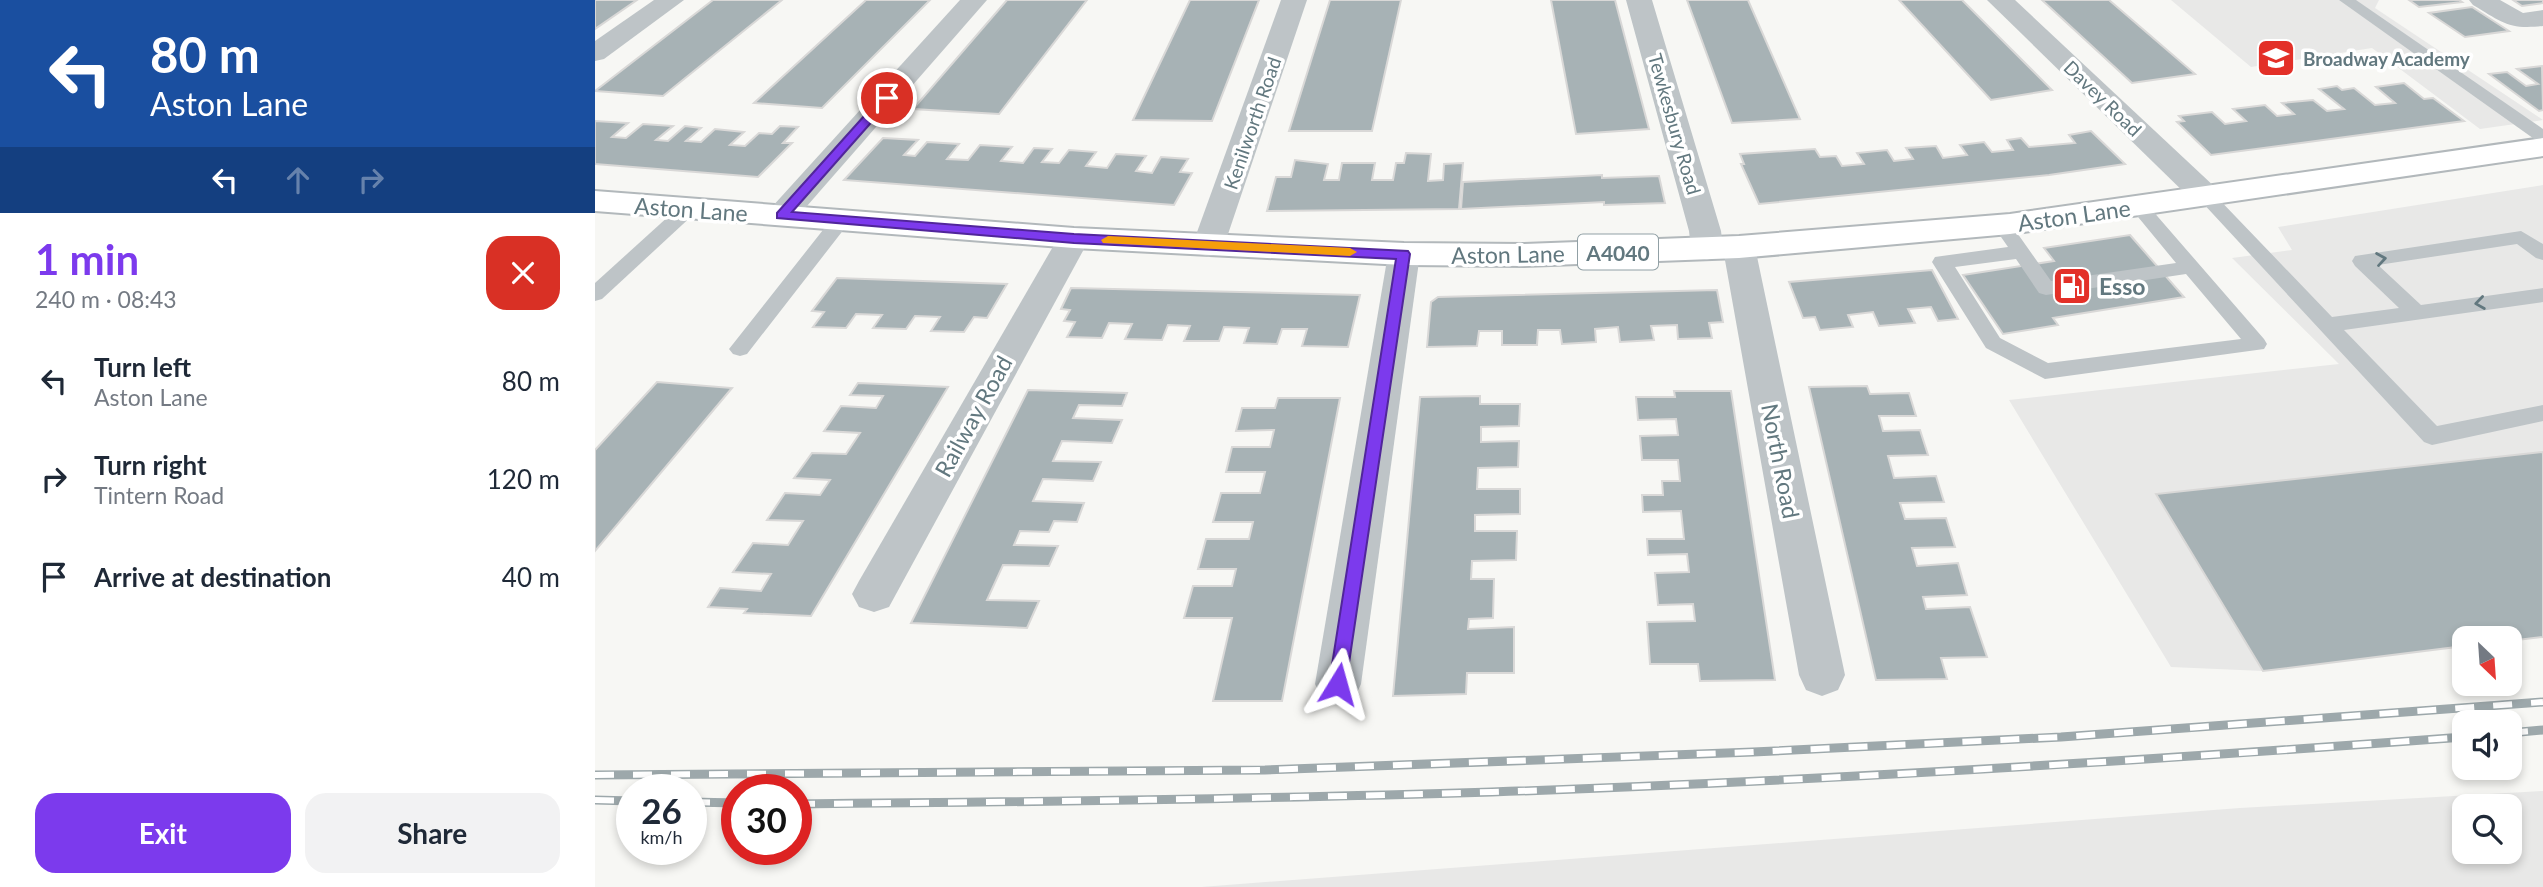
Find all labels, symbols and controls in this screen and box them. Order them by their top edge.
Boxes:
text: 80 m [150,25,260,83]
icon: left [35,28,126,119]
school or university icon: Broadway Academy [2255,37,2297,79]
place label: Broadway Academy [2303,47,2471,70]
street label: Tewkesbury Road [1644,51,1706,197]
street label: Kenilworth Road [1219,54,1285,192]
street label: Davey Road [2059,55,2147,141]
pin [857,68,917,128]
icon: arrive [868,79,906,117]
text: Aston Lane [150,84,308,123]
icon: left [206,161,244,199]
icon: ahead [279,161,317,199]
icon: right [352,161,390,199]
street label: Aston Lane [633,191,749,227]
street label: Aston Lane [2016,193,2132,237]
text: 1 min [35,234,139,284]
road number: A4040 [1578,234,1658,270]
button: close [486,236,560,310]
street label: Aston Lane [1451,239,1565,269]
one-way arrow [2375,251,2387,266]
fuel station icon: Esso [2051,265,2093,307]
place label: Esso [2099,272,2146,300]
text: 240 m · 08:43 [35,285,177,313]
one-way arrow [2474,296,2485,311]
text: Turn left [94,351,191,383]
street label: Railway Road [928,351,1018,481]
icon: left [35,362,73,400]
text: 80 m [502,365,560,397]
text: Aston Lane [94,383,208,411]
street label: North Road [1756,401,1806,521]
text: Turn right [94,449,207,481]
icon: right [35,460,73,498]
text: 120 m [487,463,560,495]
text: Tintern Road [94,481,224,509]
icon: arrive [35,558,73,596]
text: Arrive at destination [94,561,331,593]
text: 40 m [502,561,560,593]
north arrow [2452,626,2522,696]
map controls [2452,626,2522,864]
position arrow [1301,647,1375,721]
button: sound [2452,710,2522,780]
speed limit sign: 30 [721,774,812,865]
text: 26 [641,789,682,831]
button: Exit [35,793,291,873]
button: Share [305,793,560,873]
button: search [2452,794,2522,864]
text: km/h [640,826,683,848]

